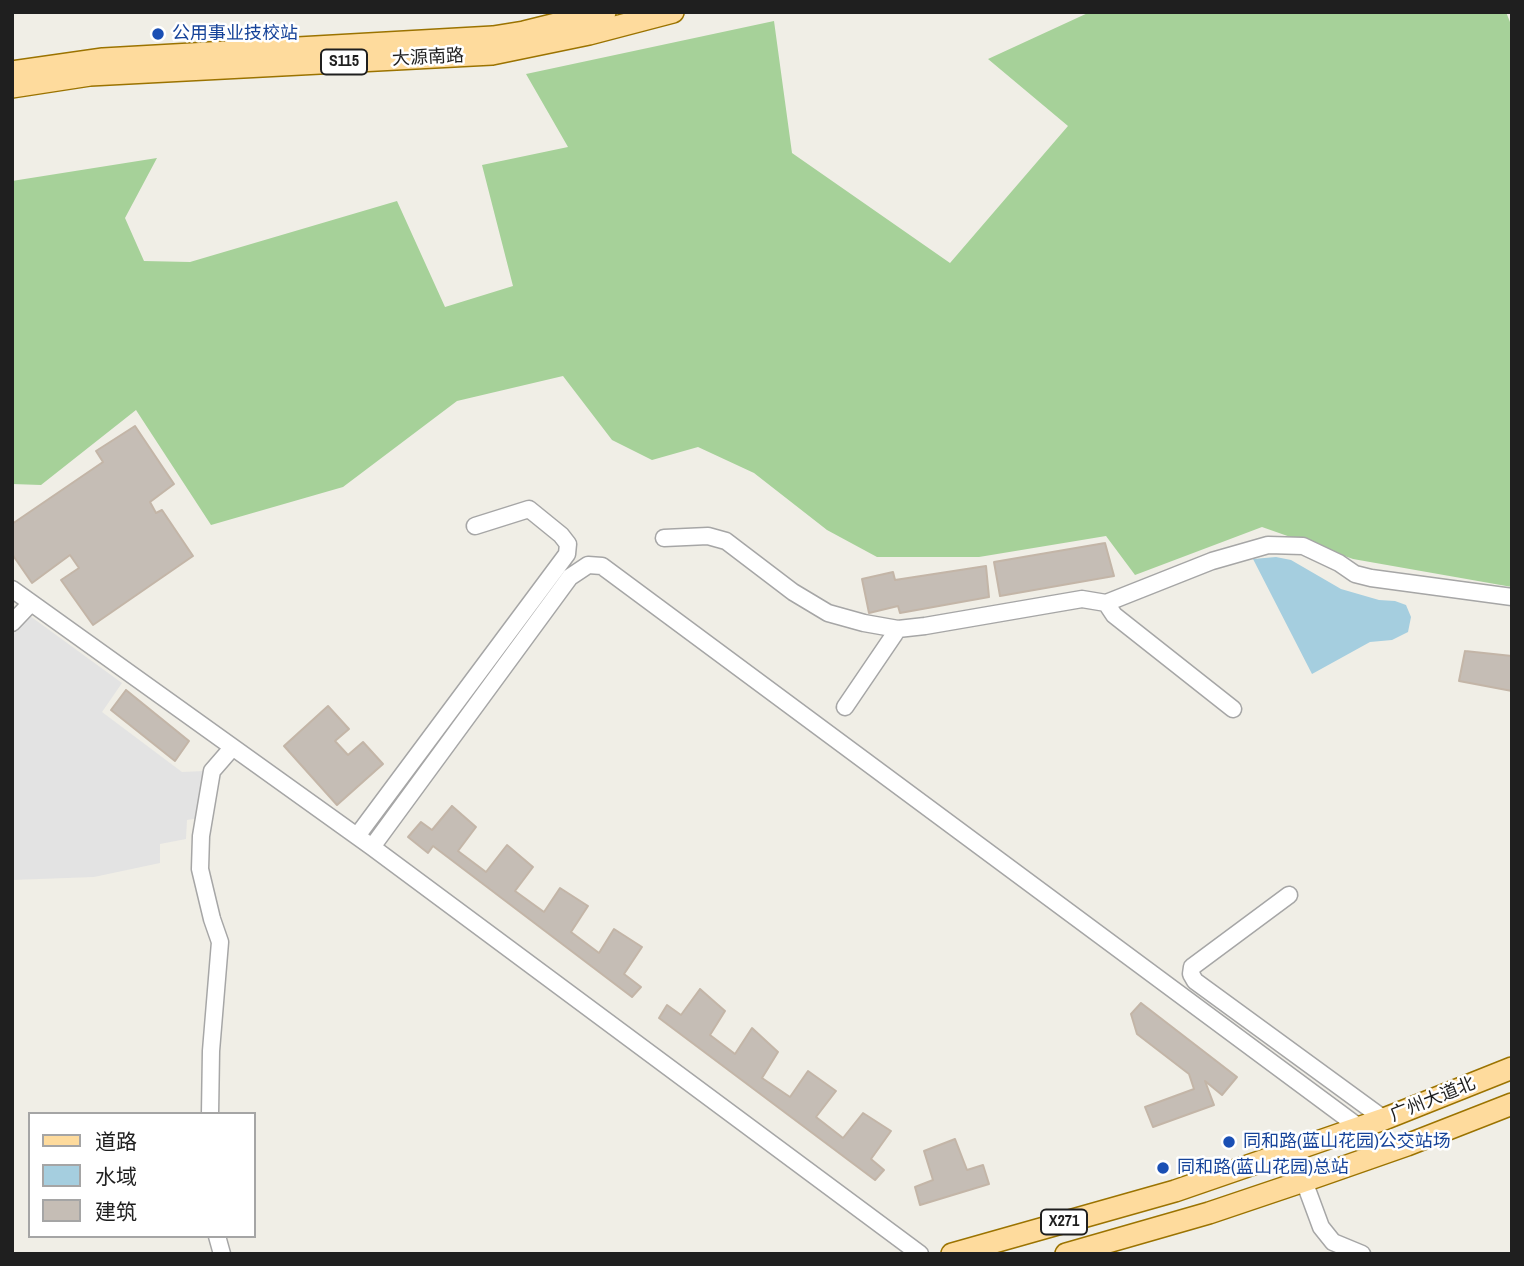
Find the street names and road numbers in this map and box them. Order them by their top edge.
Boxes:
street label: 大源南路 [391,45,465,71]
road number: S115 [321,50,367,74]
street label: 广州大道北 [1387,1073,1479,1127]
road number: X271 [1041,1210,1087,1234]

